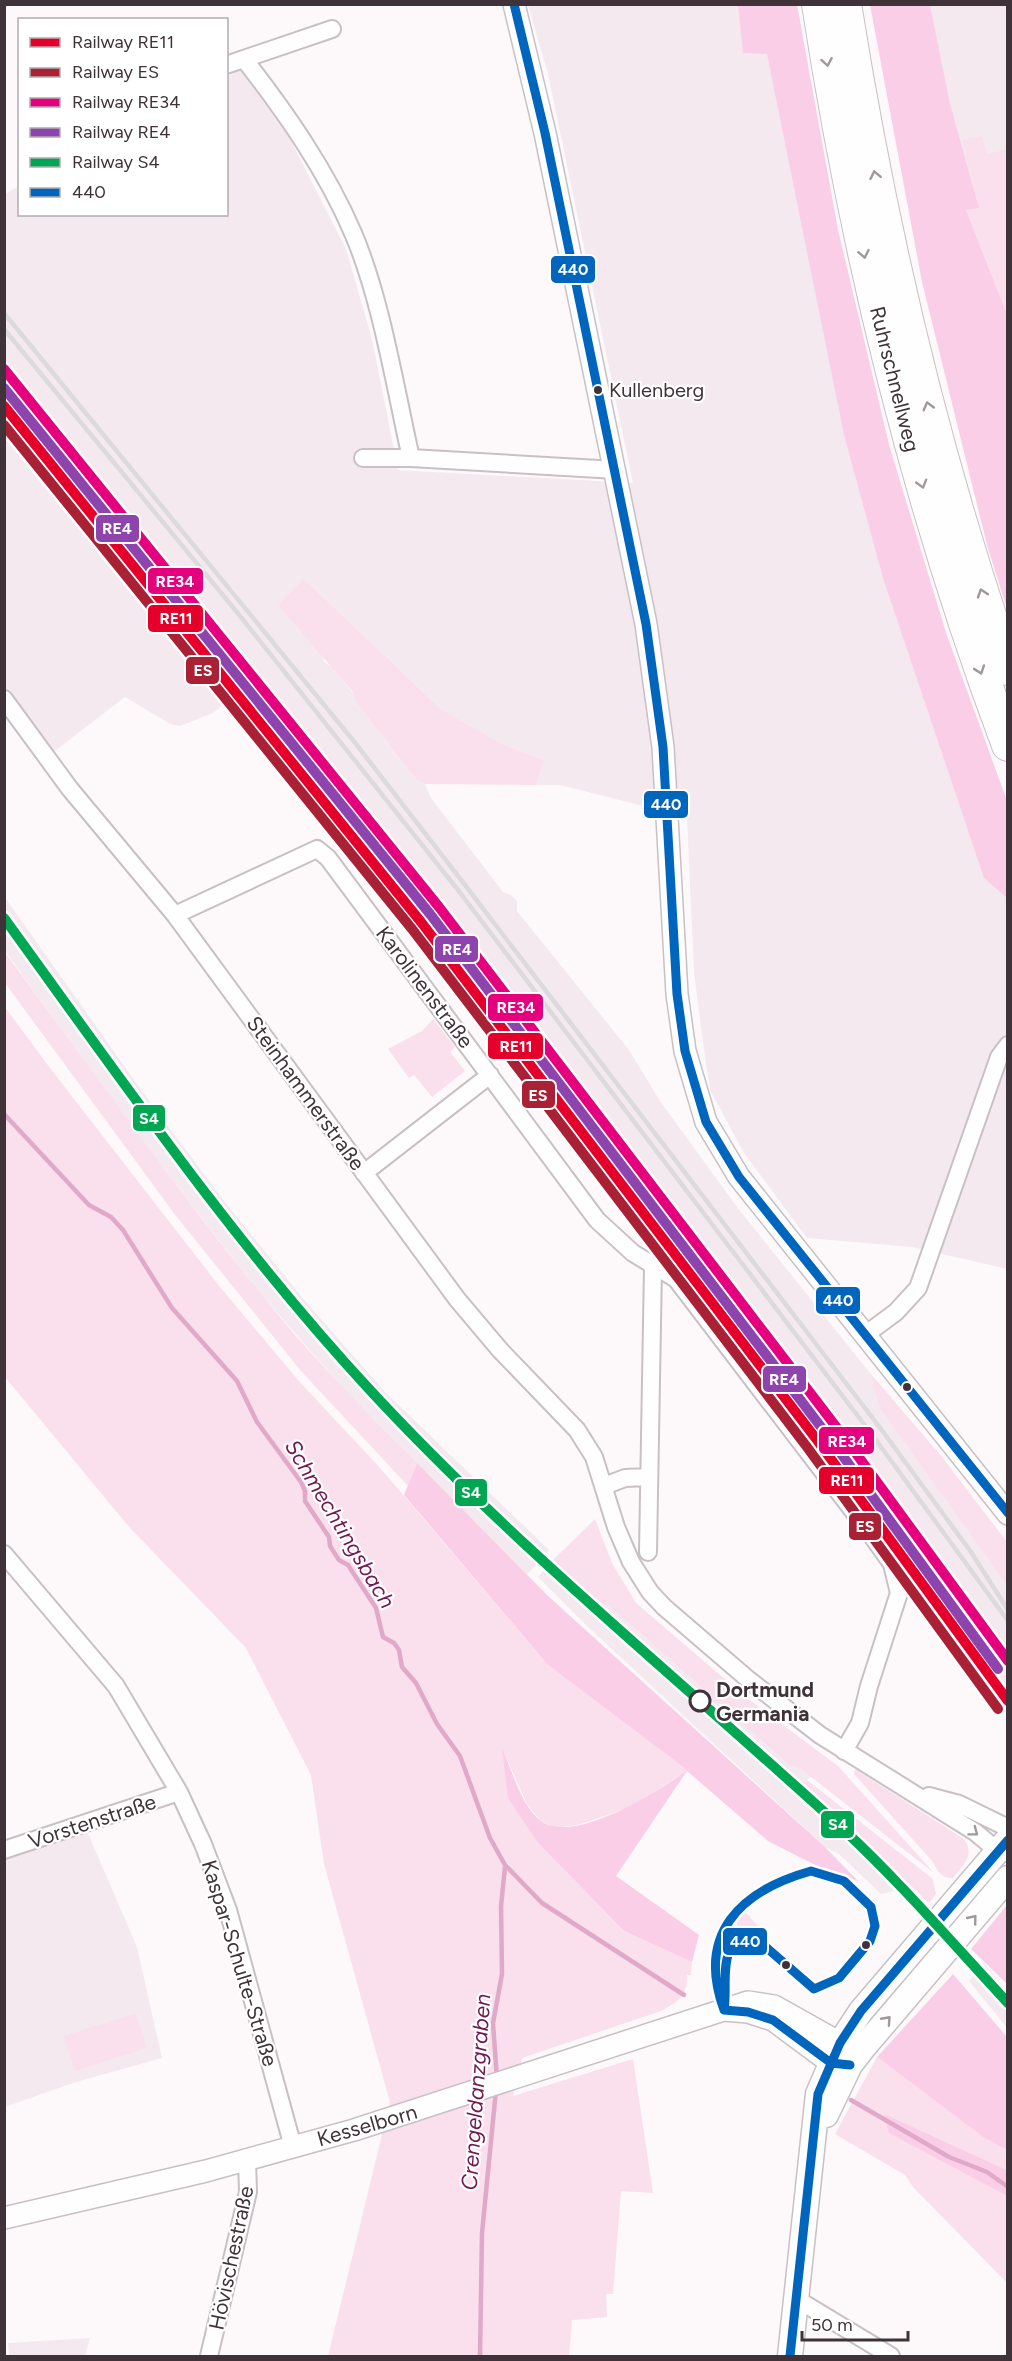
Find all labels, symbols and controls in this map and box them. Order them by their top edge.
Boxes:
legend [18,18,228,216]
text: Railway RE11 [72,31,174,53]
one-way arrow [821,58,833,67]
text: Railway ES [72,61,159,83]
text: Railway RE34 [72,91,180,113]
text: Railway RE4 [72,121,171,143]
text: Railway S4 [72,151,160,173]
one-way arrow [869,170,882,180]
text: 440 [72,181,106,203]
one-way arrow [857,248,870,258]
line badge: 440 [550,255,596,284]
text: 440 [558,260,588,279]
street label: Ruhrschnellweg [865,304,925,454]
place label: Kullenberg [609,378,704,402]
marker: Kullenberg [592,384,604,396]
one-way arrow [923,401,935,412]
one-way arrow [914,479,927,489]
line badge: RE4 [95,514,140,543]
text: RE4 [102,519,132,538]
line badge: RE34 [147,567,204,595]
text: RE34 [156,572,194,591]
one-way arrow [977,588,990,599]
line badge: RE11 [147,604,204,633]
text: RE11 [159,609,193,628]
line badge: ES [185,656,220,685]
text: ES [193,661,213,680]
one-way arrow [973,664,986,675]
line badge: 440 [643,790,689,819]
text: 440 [651,795,681,814]
street label: Karolinenstraße [371,921,479,1053]
line badge: RE4 [434,935,479,963]
text: RE4 [442,940,472,959]
line badge: RE34 [487,993,544,1022]
text: RE34 [497,998,535,1017]
street label: Steinhammerstraße [242,1011,370,1175]
line badge: RE11 [487,1032,544,1060]
text: RE11 [499,1037,533,1056]
line badge: ES [521,1080,556,1109]
text: ES [528,1086,548,1105]
line badge: S4 [132,1104,166,1132]
text: S4 [139,1109,159,1128]
line badge: 440 [815,1286,861,1315]
text: 440 [823,1291,853,1310]
line badge: RE4 [762,1365,807,1393]
text: RE4 [769,1370,799,1389]
unlabelled marker [901,1381,913,1393]
line badge: RE34 [818,1426,875,1455]
text: RE34 [828,1432,866,1451]
water label: Schmechtingsbach [279,1435,401,1613]
line badge: RE11 [818,1466,875,1495]
text: RE11 [830,1471,864,1490]
line badge: S4 [454,1478,488,1507]
text: S4 [461,1483,481,1502]
line badge: ES [848,1512,882,1541]
text: ES [855,1517,875,1536]
place label: Dortmund Germania [716,1677,814,1726]
marker: Dortmund Germania [689,1690,711,1712]
street label: Vorstenstraße [25,1789,159,1853]
line badge: S4 [820,1810,855,1839]
text: S4 [828,1815,848,1834]
one-way arrow [968,1825,979,1836]
street label: Kaspar-Schulte-Straße [197,1857,283,2069]
one-way arrow [966,1915,977,1926]
line badge: 440 [722,1927,768,1956]
text: 440 [730,1932,760,1951]
unlabelled marker [860,1939,872,1951]
unlabelled marker [780,1959,792,1971]
water label: Crengeldanzgraben [456,1993,496,2191]
one-way arrow [880,2016,891,2027]
street label: Kesselborn [314,2099,420,2151]
street label: Hövischestraße [204,2184,258,2332]
scale bar [802,2304,908,2342]
text: 50 m [811,2314,853,2336]

